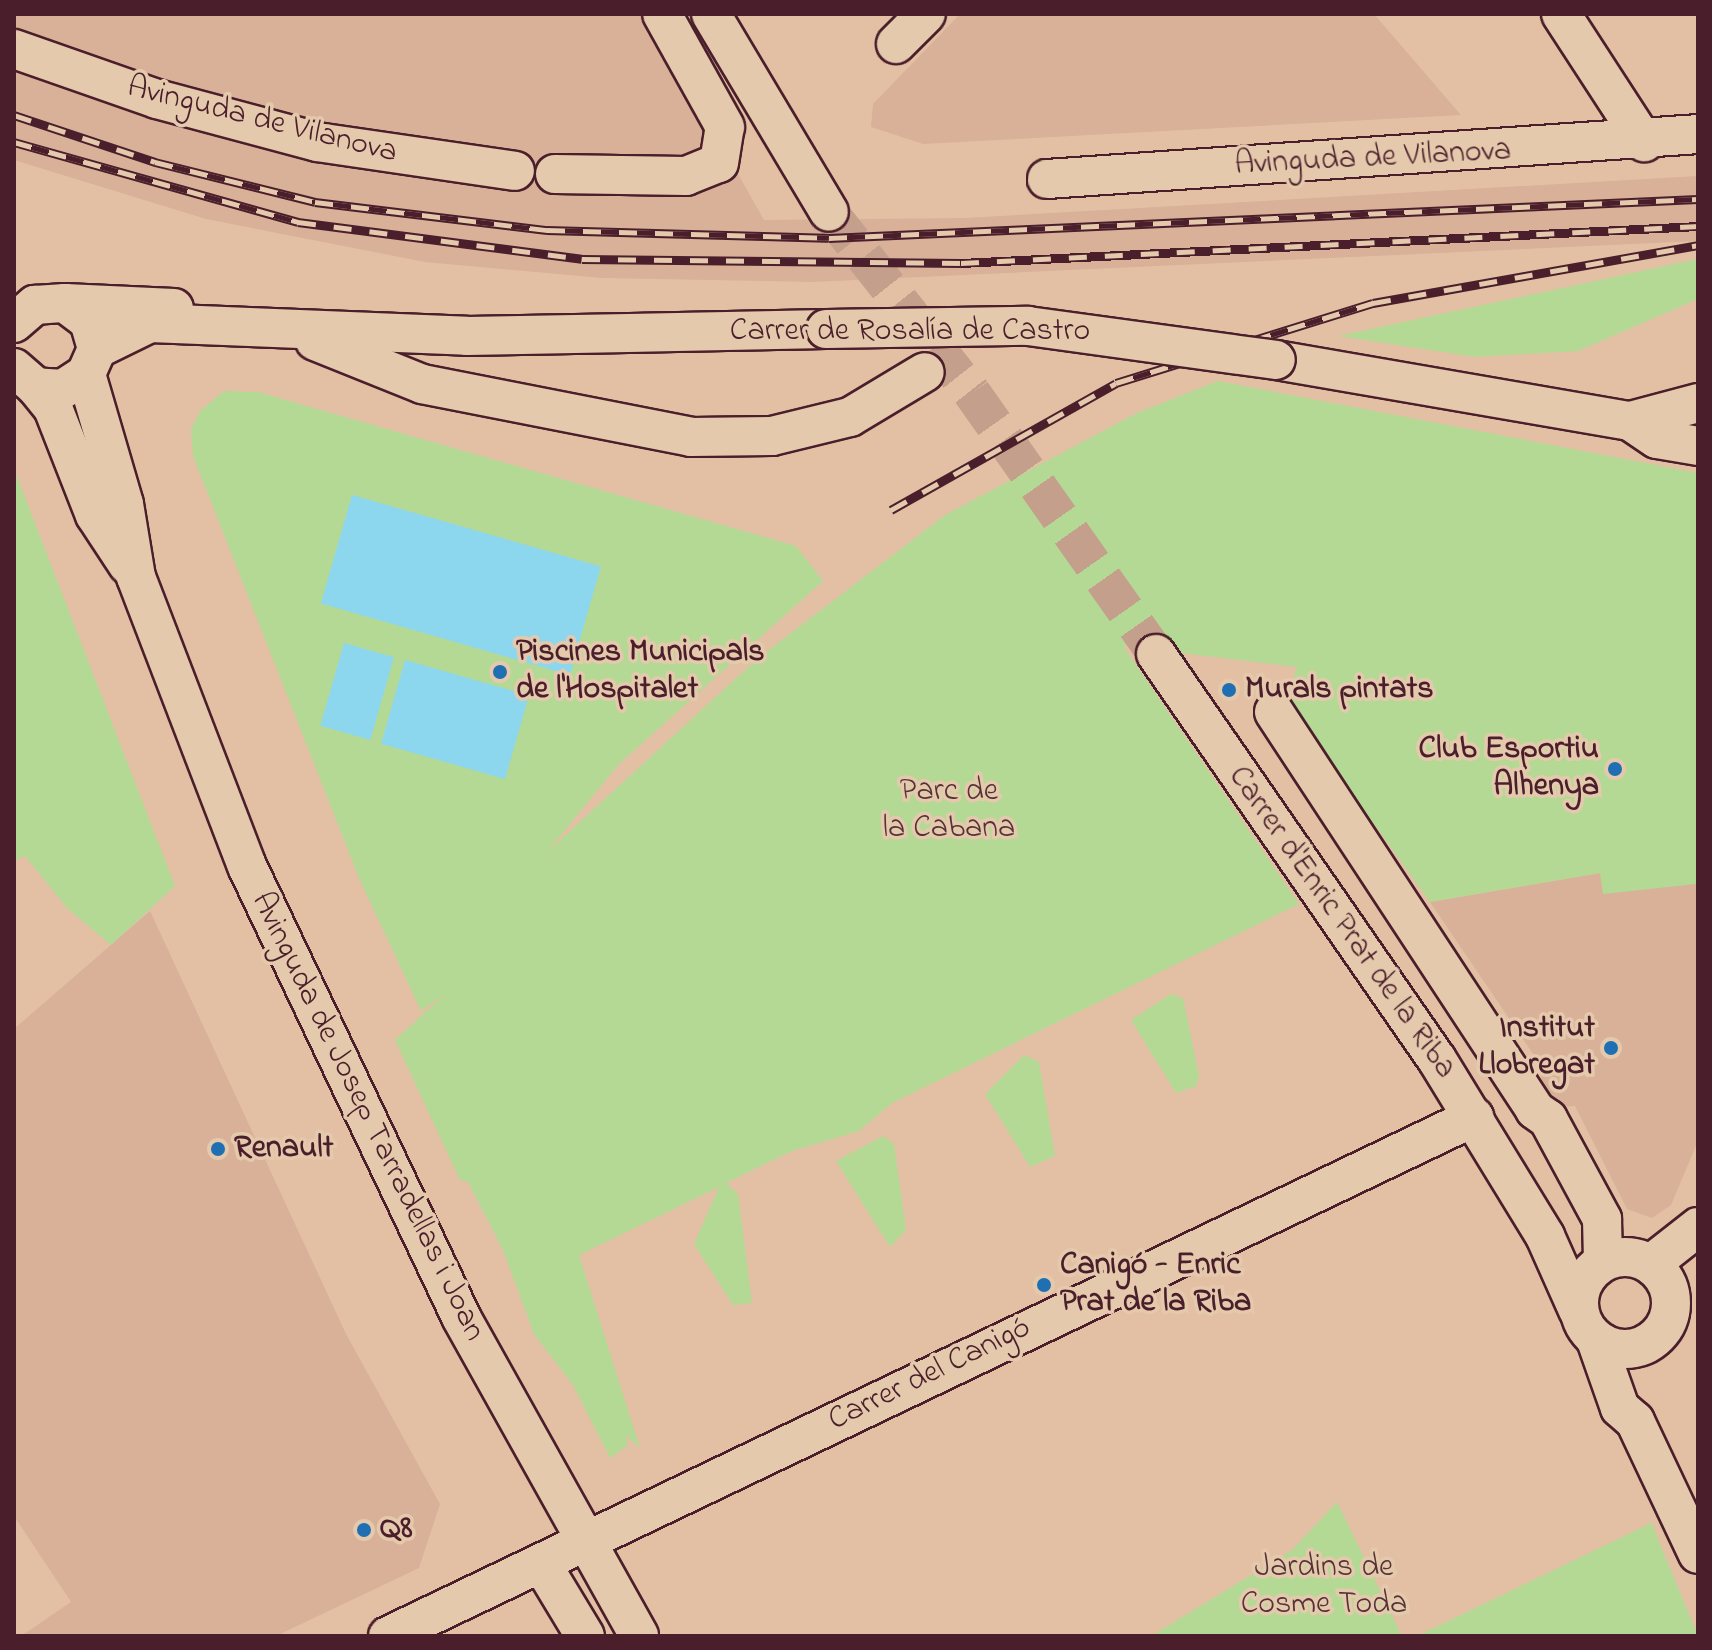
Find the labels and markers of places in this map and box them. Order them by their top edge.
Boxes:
place label: Piscines Municipals de l'Hospitalet [516,635,765,710]
marker: Piscines Municipals de l'Hospitalet [491,663,509,681]
place label: Murals pintats [1245,671,1434,709]
marker: Murals pintats [1220,681,1238,699]
place label: Club Esportiu Alhenya [1419,732,1599,807]
marker: Club Esportiu Alhenya [1606,760,1624,778]
place label: Institut Llobregat [1479,1011,1595,1086]
marker: Institut Llobregat [1602,1039,1620,1057]
place label: Renault [234,1130,333,1168]
marker: Renault [209,1140,227,1158]
place label: Canigó - Enric Prat de la Riba [1060,1248,1251,1323]
marker: Canigó - Enric Prat de la Riba [1035,1276,1053,1294]
place label: Q8 [380,1511,413,1549]
marker: Q8 [355,1521,373,1539]

